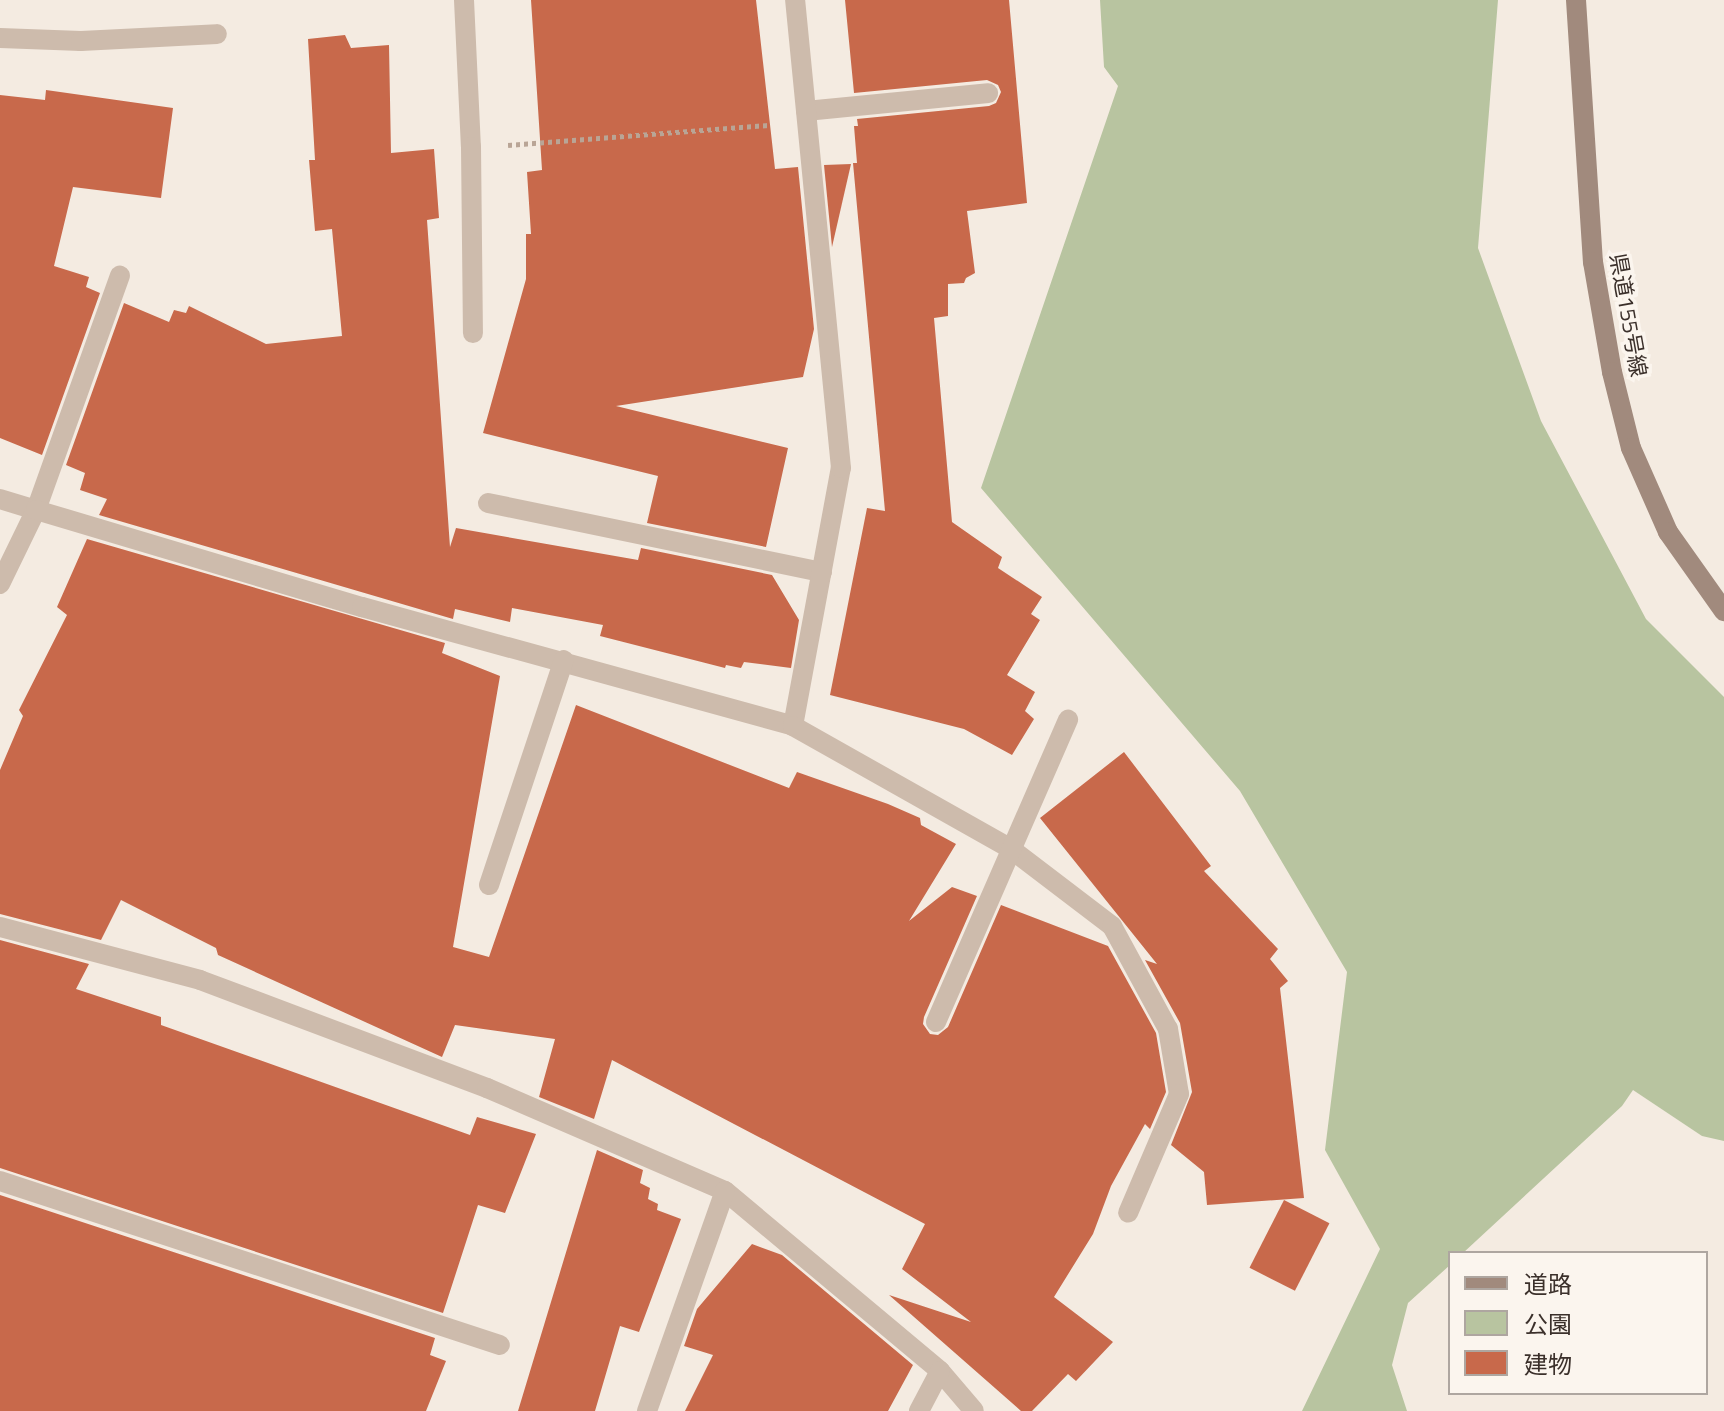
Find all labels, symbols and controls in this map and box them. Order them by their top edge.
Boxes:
street label: 県道155号線 [1604,251,1652,379]
legend [1448,1251,1708,1395]
text: 道路 [1524,1266,1572,1302]
text: 公園 [1524,1306,1572,1342]
text: 建物 [1524,1346,1572,1382]

